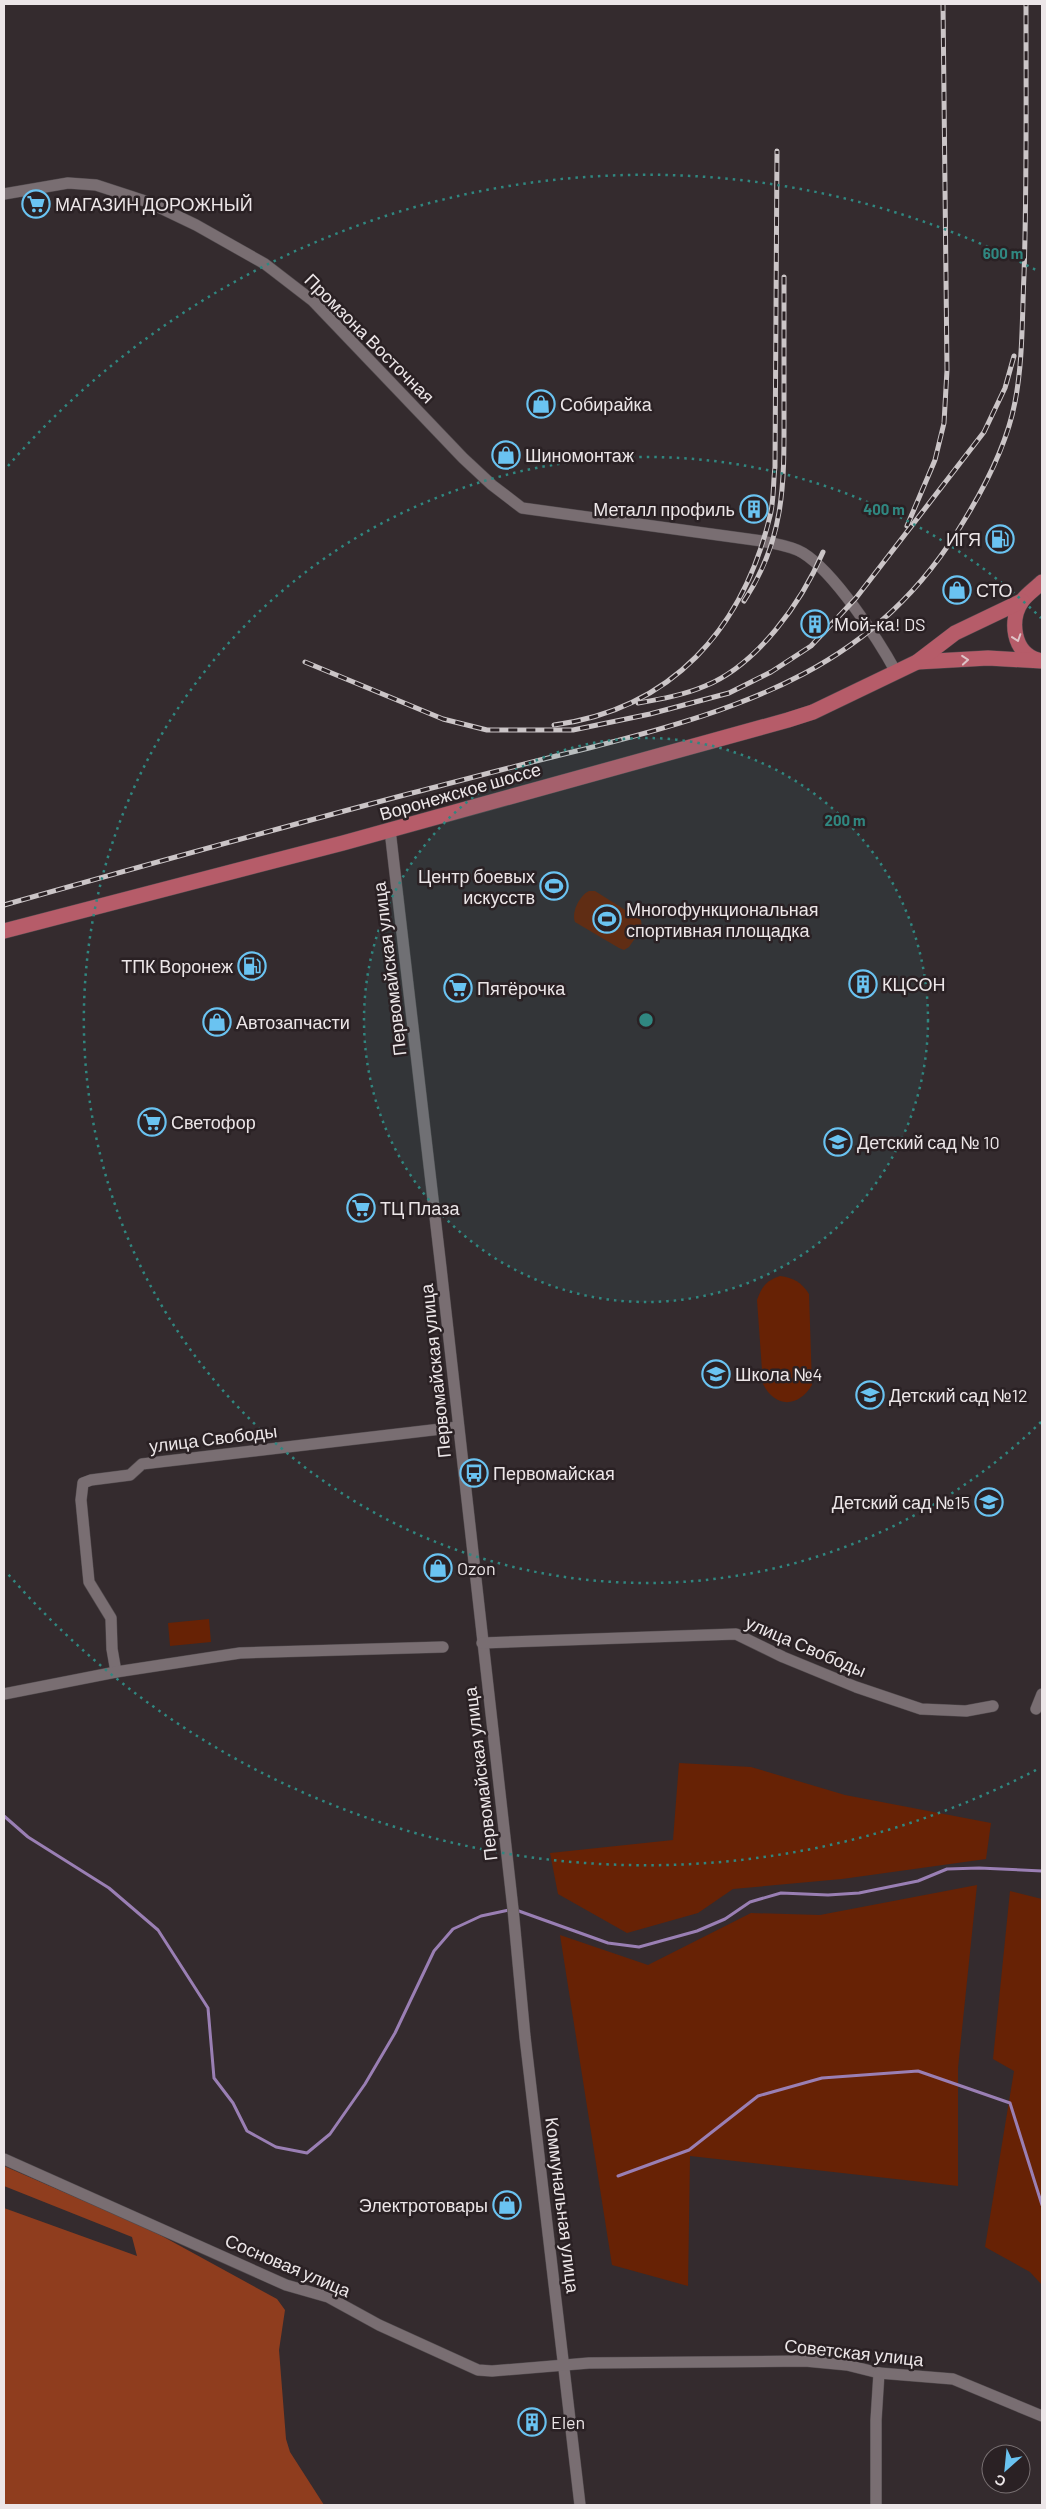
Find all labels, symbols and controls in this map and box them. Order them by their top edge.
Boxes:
supermarket icon: МАГАЗИН ДОРОЖНЫЙ [21,189,51,219]
place label: МАГАЗИН ДОРОЖНЫЙ [55,193,253,215]
text: 600 m [983,244,1023,262]
street label: Промзона Восточная [301,269,439,407]
shop icon: Собирайка [526,389,556,419]
place label: Собирайка [560,393,653,415]
shop icon: Шиномонтаж [491,440,521,470]
place label: Шиномонтаж [525,444,634,466]
building icon: Металл профиль [739,494,769,524]
place label: Металл профиль [593,498,735,520]
text: 400 m [863,500,905,518]
fuel station icon: ИГЯ [985,524,1015,554]
place label: ИГЯ [946,528,981,550]
shop icon: СТО [942,575,972,605]
place label: СТО [976,579,1013,601]
building icon: Мой-ка! DS [800,609,830,639]
place label: Мой-ка! DS [834,613,926,635]
one-way arrow [1011,633,1021,642]
one-way arrow [962,654,970,665]
street label: Воронежское шоссе [377,757,543,825]
text: 200 m [824,811,866,829]
place label: Центр боевых искусств [418,865,535,908]
sports icon: Центр боевых искусств [539,871,569,901]
street label: Первомайская улица [367,880,411,1057]
place label: Многофункциональная спортивная площадка [626,898,818,941]
sports icon: Многофункциональная спортивная площадка [592,904,622,934]
fuel station icon: ТПК Воронеж [237,951,267,981]
place label: ТПК Воронеж [121,955,233,977]
building icon: КЦСОН [848,969,878,999]
supermarket icon: Пятёрочка [443,973,473,1003]
place label: КЦСОН [882,973,945,995]
place label: Пятёрочка [477,977,566,999]
shop icon: Автозапчасти [202,1007,232,1037]
place label: Автозапчасти [236,1011,350,1033]
centre of rings [637,1011,655,1029]
supermarket icon: Светофор [137,1107,167,1137]
place label: Светофор [171,1111,256,1133]
school or university icon: Детский сад № 10 [823,1127,853,1157]
place label: Детский сад № 10 [857,1131,1000,1153]
supermarket icon: ТЦ Плаза [346,1193,376,1223]
place label: ТЦ Плаза [380,1197,460,1219]
street label: Первомайская улица [415,1282,455,1459]
school or university icon: Школа №4 [701,1359,731,1389]
place label: Школа №4 [735,1363,823,1385]
school or university icon: Детский сад №12 [855,1380,885,1410]
place label: Детский сад №12 [889,1384,1028,1406]
street label: улица Свободы [148,1419,278,1457]
bus stop icon: Первомайская [459,1458,489,1488]
place label: Первомайская [493,1462,615,1484]
school or university icon: Детский сад №15 [974,1487,1004,1517]
place label: Детский сад №15 [832,1491,970,1513]
shop icon: Ozon [423,1553,453,1583]
place label: Ozon [457,1557,496,1579]
street label: улица Свободы [742,1611,870,1681]
street label: Первомайская улица [458,1685,502,1862]
street label: Коммунальная улица [541,2116,585,2295]
shop icon: Электротовары [492,2190,522,2220]
place label: Электротовары [359,2194,488,2216]
street label: Сосновая улица [222,2229,355,2302]
street label: Советская улица [783,2334,926,2370]
building icon: Elen [517,2407,547,2437]
place label: Elen [551,2411,585,2433]
north arrow [981,2444,1031,2494]
text: С [992,2471,1008,2491]

